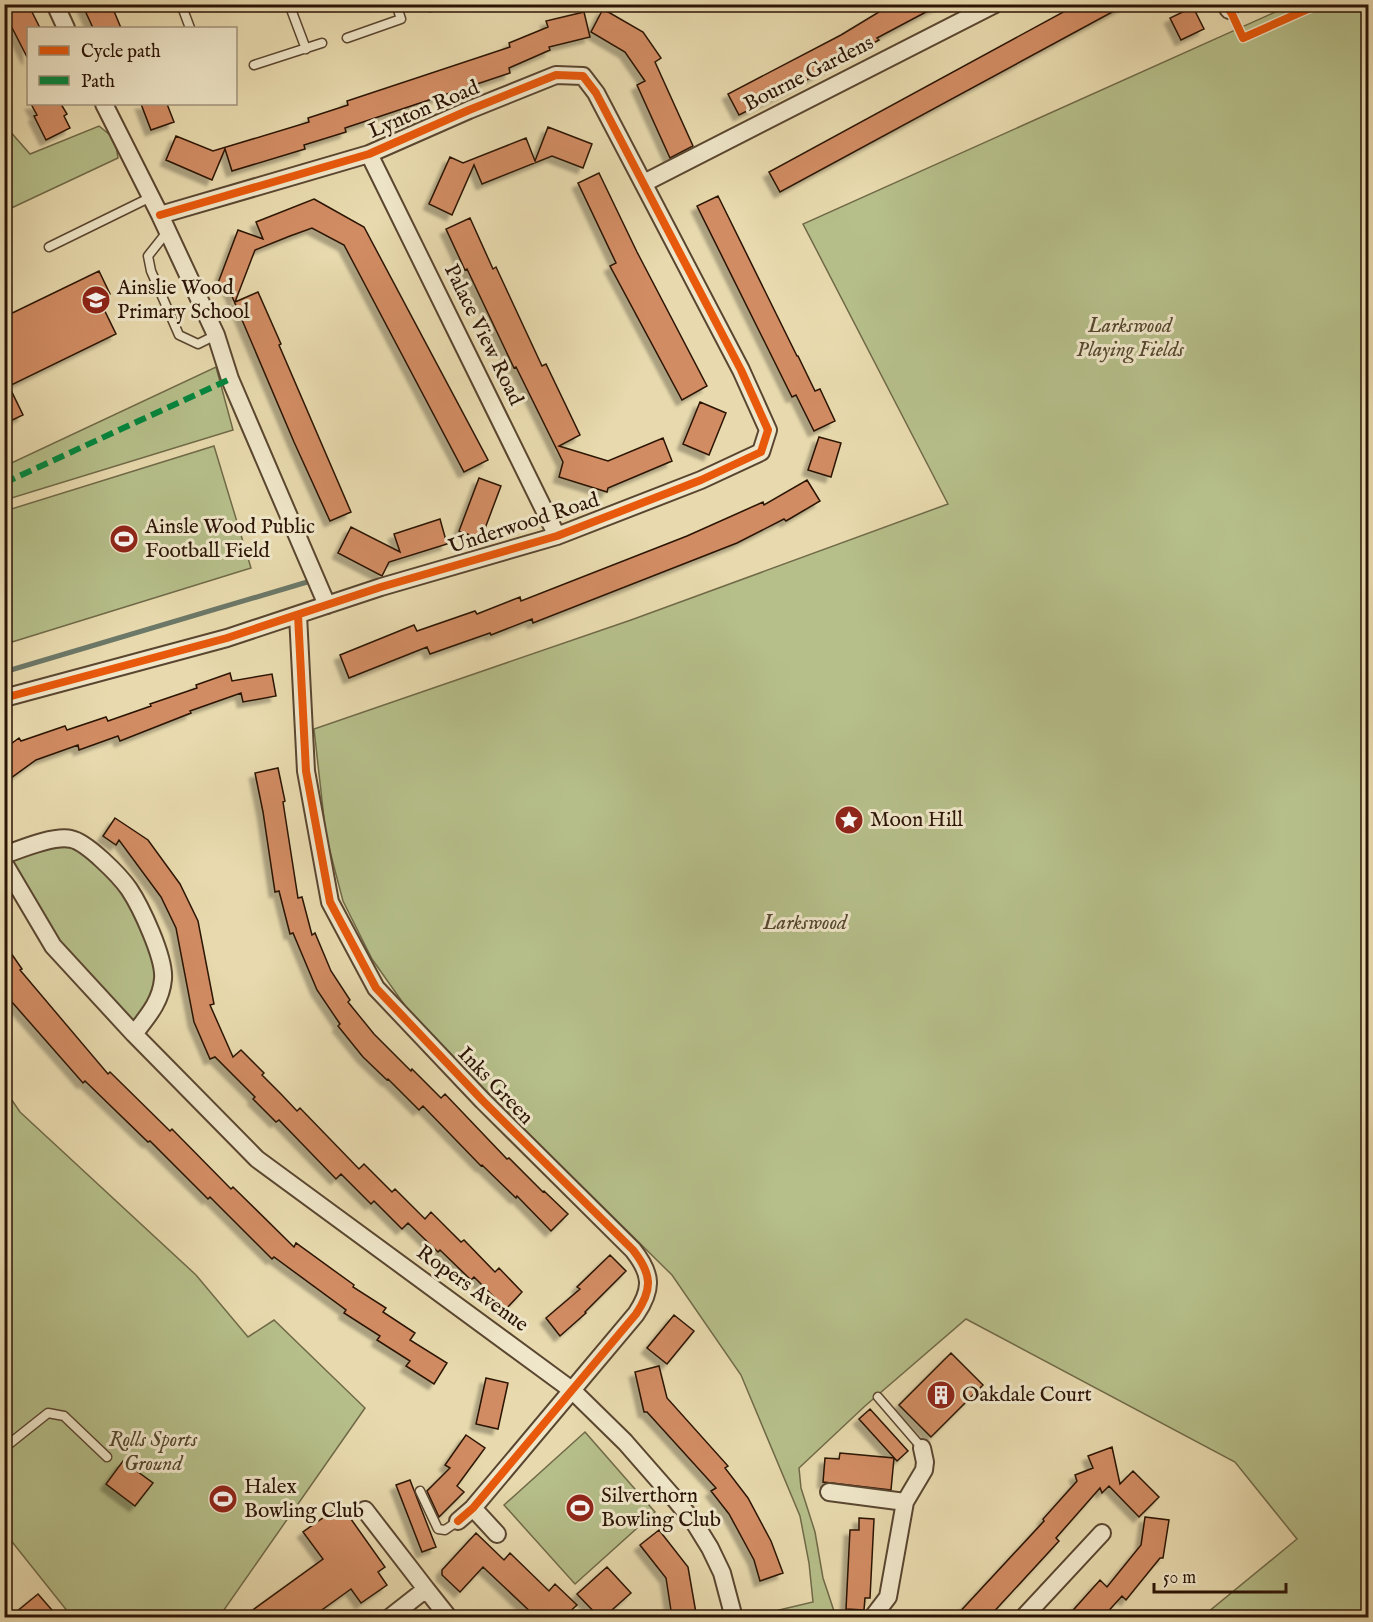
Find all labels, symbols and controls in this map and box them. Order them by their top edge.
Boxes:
legend [27,27,237,105]
street label: Bourne Gardens [740,30,878,118]
text: Cycle path [81,41,161,64]
text: Path [81,71,115,94]
street label: Lynton Road [365,74,484,145]
street label: Palace View Road [437,260,529,411]
place label: Ainslie Wood Primary School [116,275,250,326]
school or university icon: Ainslie Wood Primary School [80,284,112,316]
park label: Larkswood Playing Fields [1076,313,1185,364]
street label: Underwood Road [445,487,603,561]
place label: Ainsle Wood Public Football Field [144,514,315,565]
sports icon: Ainsle Wood Public Football Field [108,523,140,555]
place icon: Moon Hill [833,804,865,836]
place label: Moon Hill [870,807,963,834]
park label: Larkswood [762,910,849,937]
street label: Inks Green [451,1041,539,1131]
street label: Ropers Avenue [411,1239,534,1339]
building icon: Oakdale Court [925,1379,957,1411]
place label: Oakdale Court [962,1382,1092,1409]
park label: Rolls Sports Ground [109,1427,198,1478]
place label: Halex Bowling Club [244,1474,364,1525]
sports icon: Halex Bowling Club [207,1483,239,1515]
place label: Silverthorn Bowling Club [601,1483,721,1534]
sports icon: Silverthorn Bowling Club [564,1492,596,1524]
scale bar [1154,1556,1286,1594]
text: 50 m [1163,1567,1196,1590]

